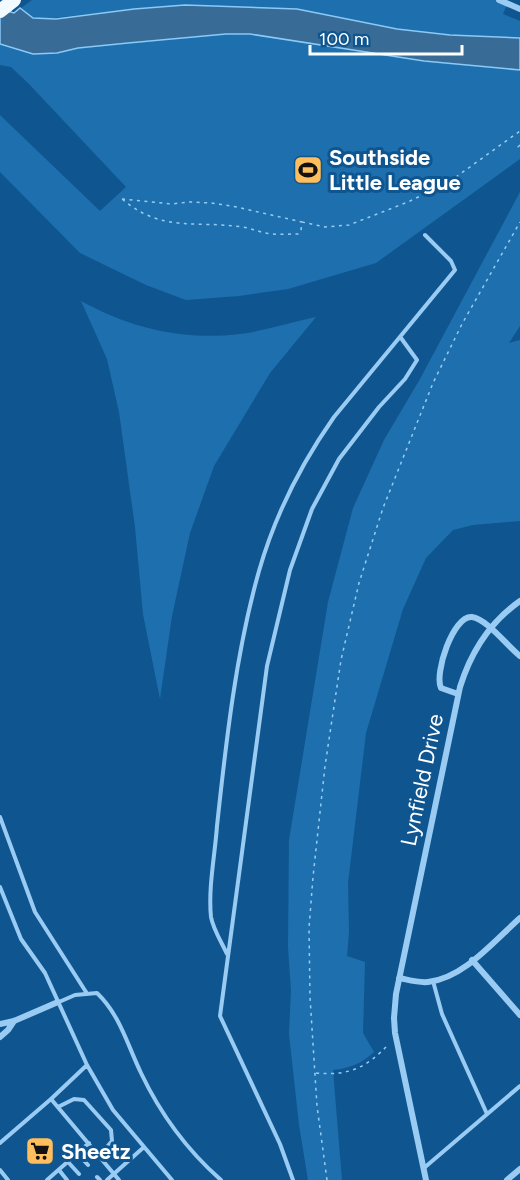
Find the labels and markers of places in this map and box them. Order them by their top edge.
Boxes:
place label: Southside Little League [329,144,461,196]
sports icon: Southside Little League [292,154,324,186]
supermarket icon: Sheetz [24,1135,56,1167]
place label: Sheetz [61,1138,131,1165]

